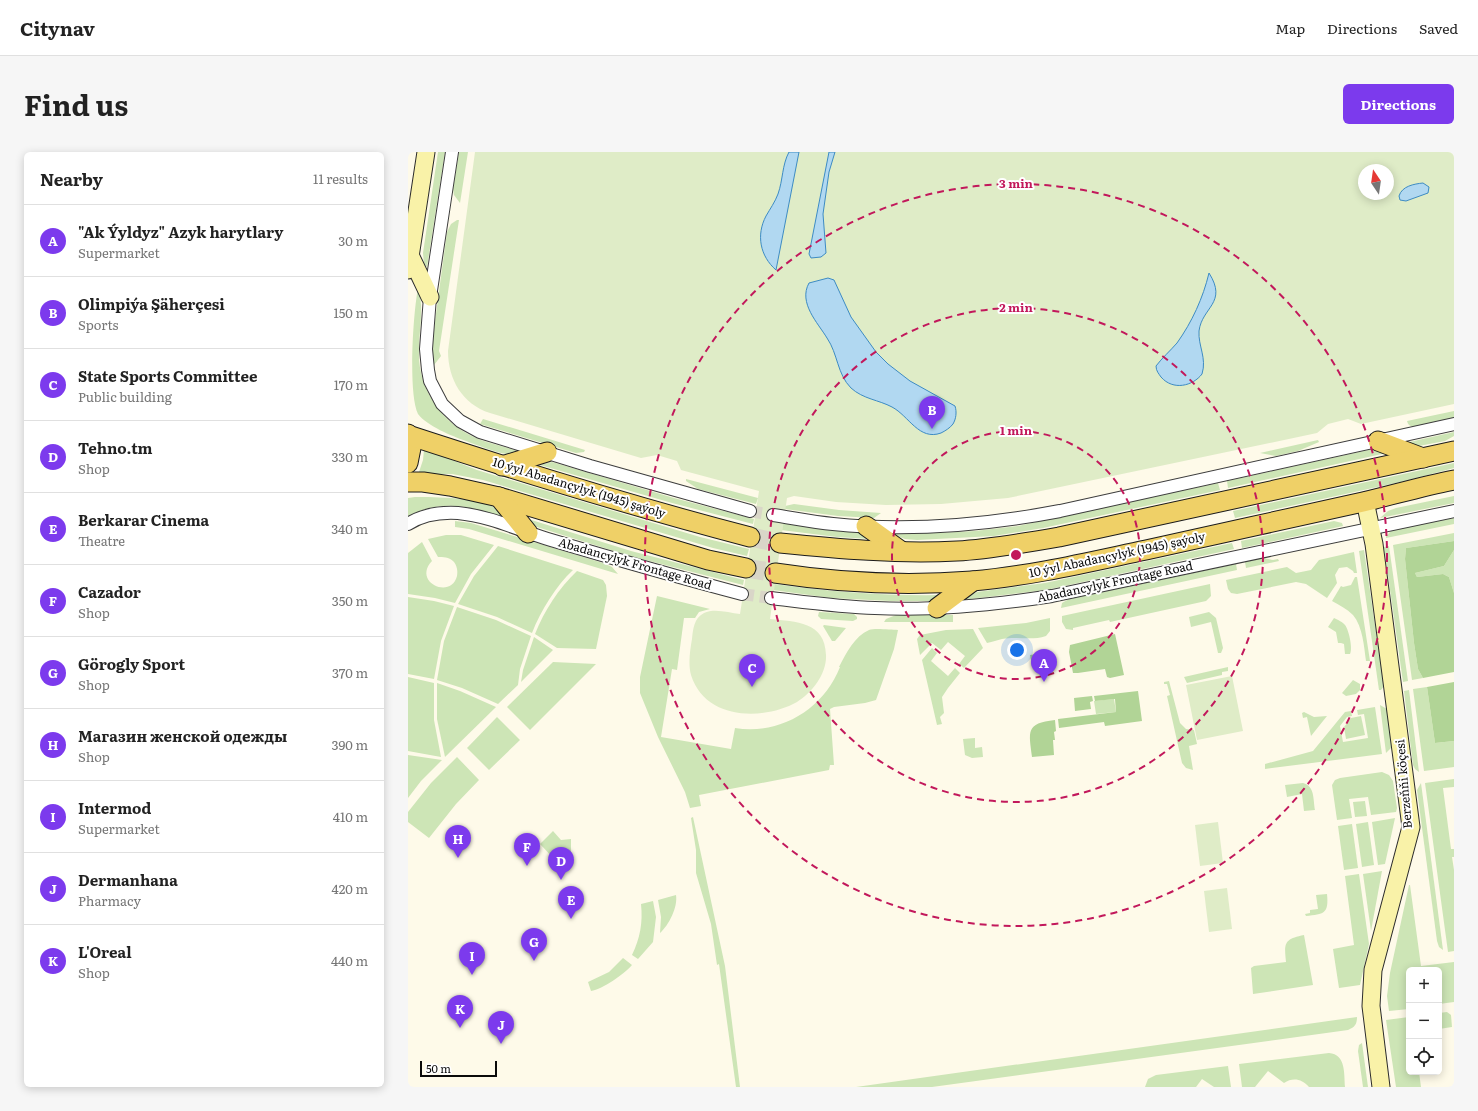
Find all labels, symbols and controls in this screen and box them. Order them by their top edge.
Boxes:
text: Citynav [20,14,95,42]
text: Map [1275,18,1305,38]
text: Directions [1327,18,1397,38]
text: Saved [1419,18,1458,38]
text: Find us [24,83,128,125]
button: Directions [1343,84,1454,124]
north arrow [1358,164,1394,200]
text: Nearby [40,166,103,191]
text: 11 results [313,169,368,188]
text: 3 min [999,174,1034,192]
text: "Ak Ýyldyz" Azyk harytlary [78,220,283,243]
text: A [48,231,58,250]
text: 30 m [338,231,368,250]
text: Supermarket [78,243,160,262]
text: Olimpiýa Şäherçesi [78,292,225,315]
text: 2 min [999,298,1033,316]
text: B [49,303,57,322]
text: 150 m [333,303,368,322]
text: Sports [78,315,118,334]
text: State Sports Committee [78,364,257,387]
text: C [48,375,58,394]
text: 170 m [334,375,368,394]
text: Public building [78,387,172,406]
pin: B [919,396,945,429]
text: 1 min [1000,421,1033,439]
text: Tehno.tm [78,436,153,459]
text: D [48,447,58,466]
text: 330 m [332,447,368,466]
street label: 10 ýyl Abadançylyk (1945) şaýoly [491,452,668,522]
text: Shop [78,459,110,478]
text: Berkarar Cinema [78,508,209,531]
text: E [49,519,57,538]
text: 340 m [331,519,368,538]
street label: 10 ýyl Abadançylyk (1945) şaýoly [1027,527,1207,582]
text: Theatre [78,531,125,550]
street label: Abadancylyk Frontage Road [556,532,715,594]
centre of rings [1009,548,1023,562]
street label: Abadancylyk Frontage Road [1035,556,1195,606]
text: Cazador [78,580,141,603]
text: F [49,591,57,610]
text: 350 m [332,591,368,610]
text: Shop [78,603,110,622]
your location [1007,640,1027,660]
pin: A [1031,649,1057,682]
text: Görogly Sport [78,652,185,675]
pin: C [739,654,765,687]
text: G [48,663,58,682]
text: 370 m [332,663,368,682]
text: Shop [78,675,110,694]
text: Магазин женской одежды [78,724,287,747]
text: H [48,735,58,754]
text: 390 m [331,735,368,754]
street label: Berzeňňi köçesi [1390,739,1416,829]
text: Shop [78,747,110,766]
text: Intermod [78,796,151,819]
text: I [50,807,56,826]
text: 410 m [333,807,368,826]
text: Supermarket [78,819,160,838]
pin: H [445,825,471,858]
pin: F [514,833,540,866]
pin: D [548,847,574,880]
text: Dermanhana [78,868,178,891]
text: J [49,879,57,898]
text: 420 m [332,879,368,898]
pin: E [558,886,584,919]
text: Pharmacy [78,891,141,910]
pin: G [521,928,547,961]
text: L'Oreal [78,940,132,963]
pin: I [459,942,485,975]
text: K [48,951,58,970]
text: 440 m [331,951,368,970]
text: Shop [78,963,110,982]
map controls [1406,967,1442,1075]
button: + [1406,967,1442,1003]
pin: K [447,995,473,1028]
button: − [1406,1003,1442,1039]
pin: J [488,1011,514,1044]
button: locate [1406,1039,1442,1075]
scale bar [420,1059,497,1078]
text: 50 m [426,1060,451,1076]

